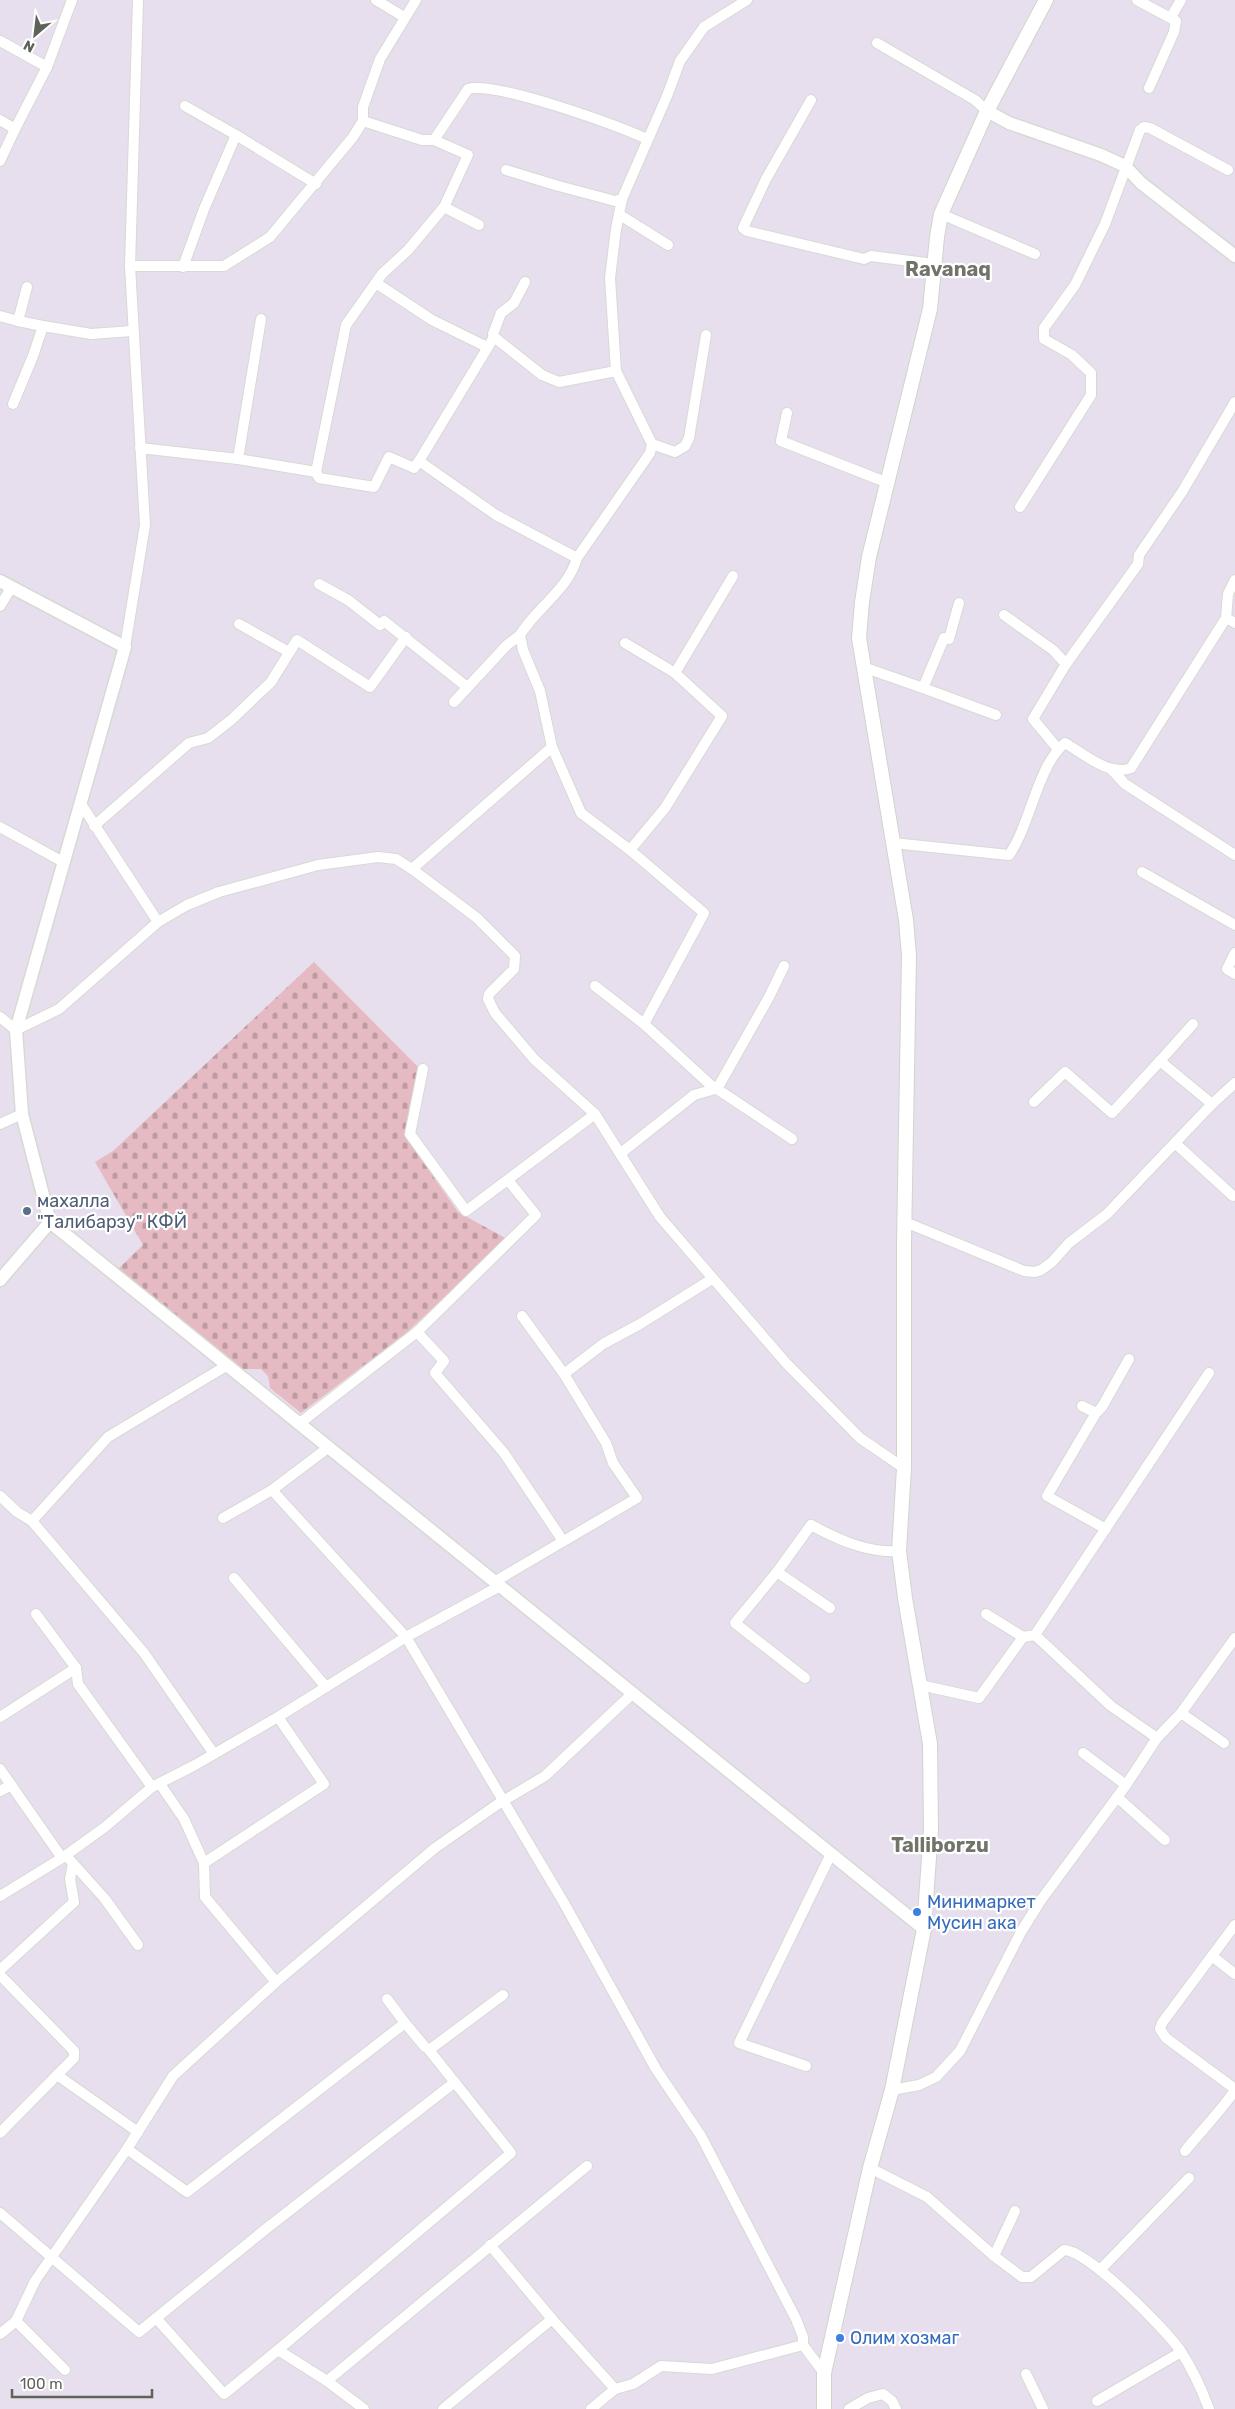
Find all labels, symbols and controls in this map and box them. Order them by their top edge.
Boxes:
north arrow [10,10,60,60]
text: N [21,36,38,56]
district label: Ravanaq [905,257,991,281]
place label: махалла "Талибарзу" КФЙ [37,1190,187,1233]
marker: махалла "Талибарзу" КФЙ [21,1205,33,1217]
district label: Talliborzu [891,1833,989,1857]
place label: Минимаркет Мусин ака [927,1891,1036,1934]
marker: Минимаркет Мусин ака [911,1906,923,1918]
place label: Олим хозмаг [850,2327,959,2349]
marker: Олим хозмаг [834,2332,846,2344]
scale bar [12,2366,152,2398]
text: 100 m [20,2375,62,2393]

